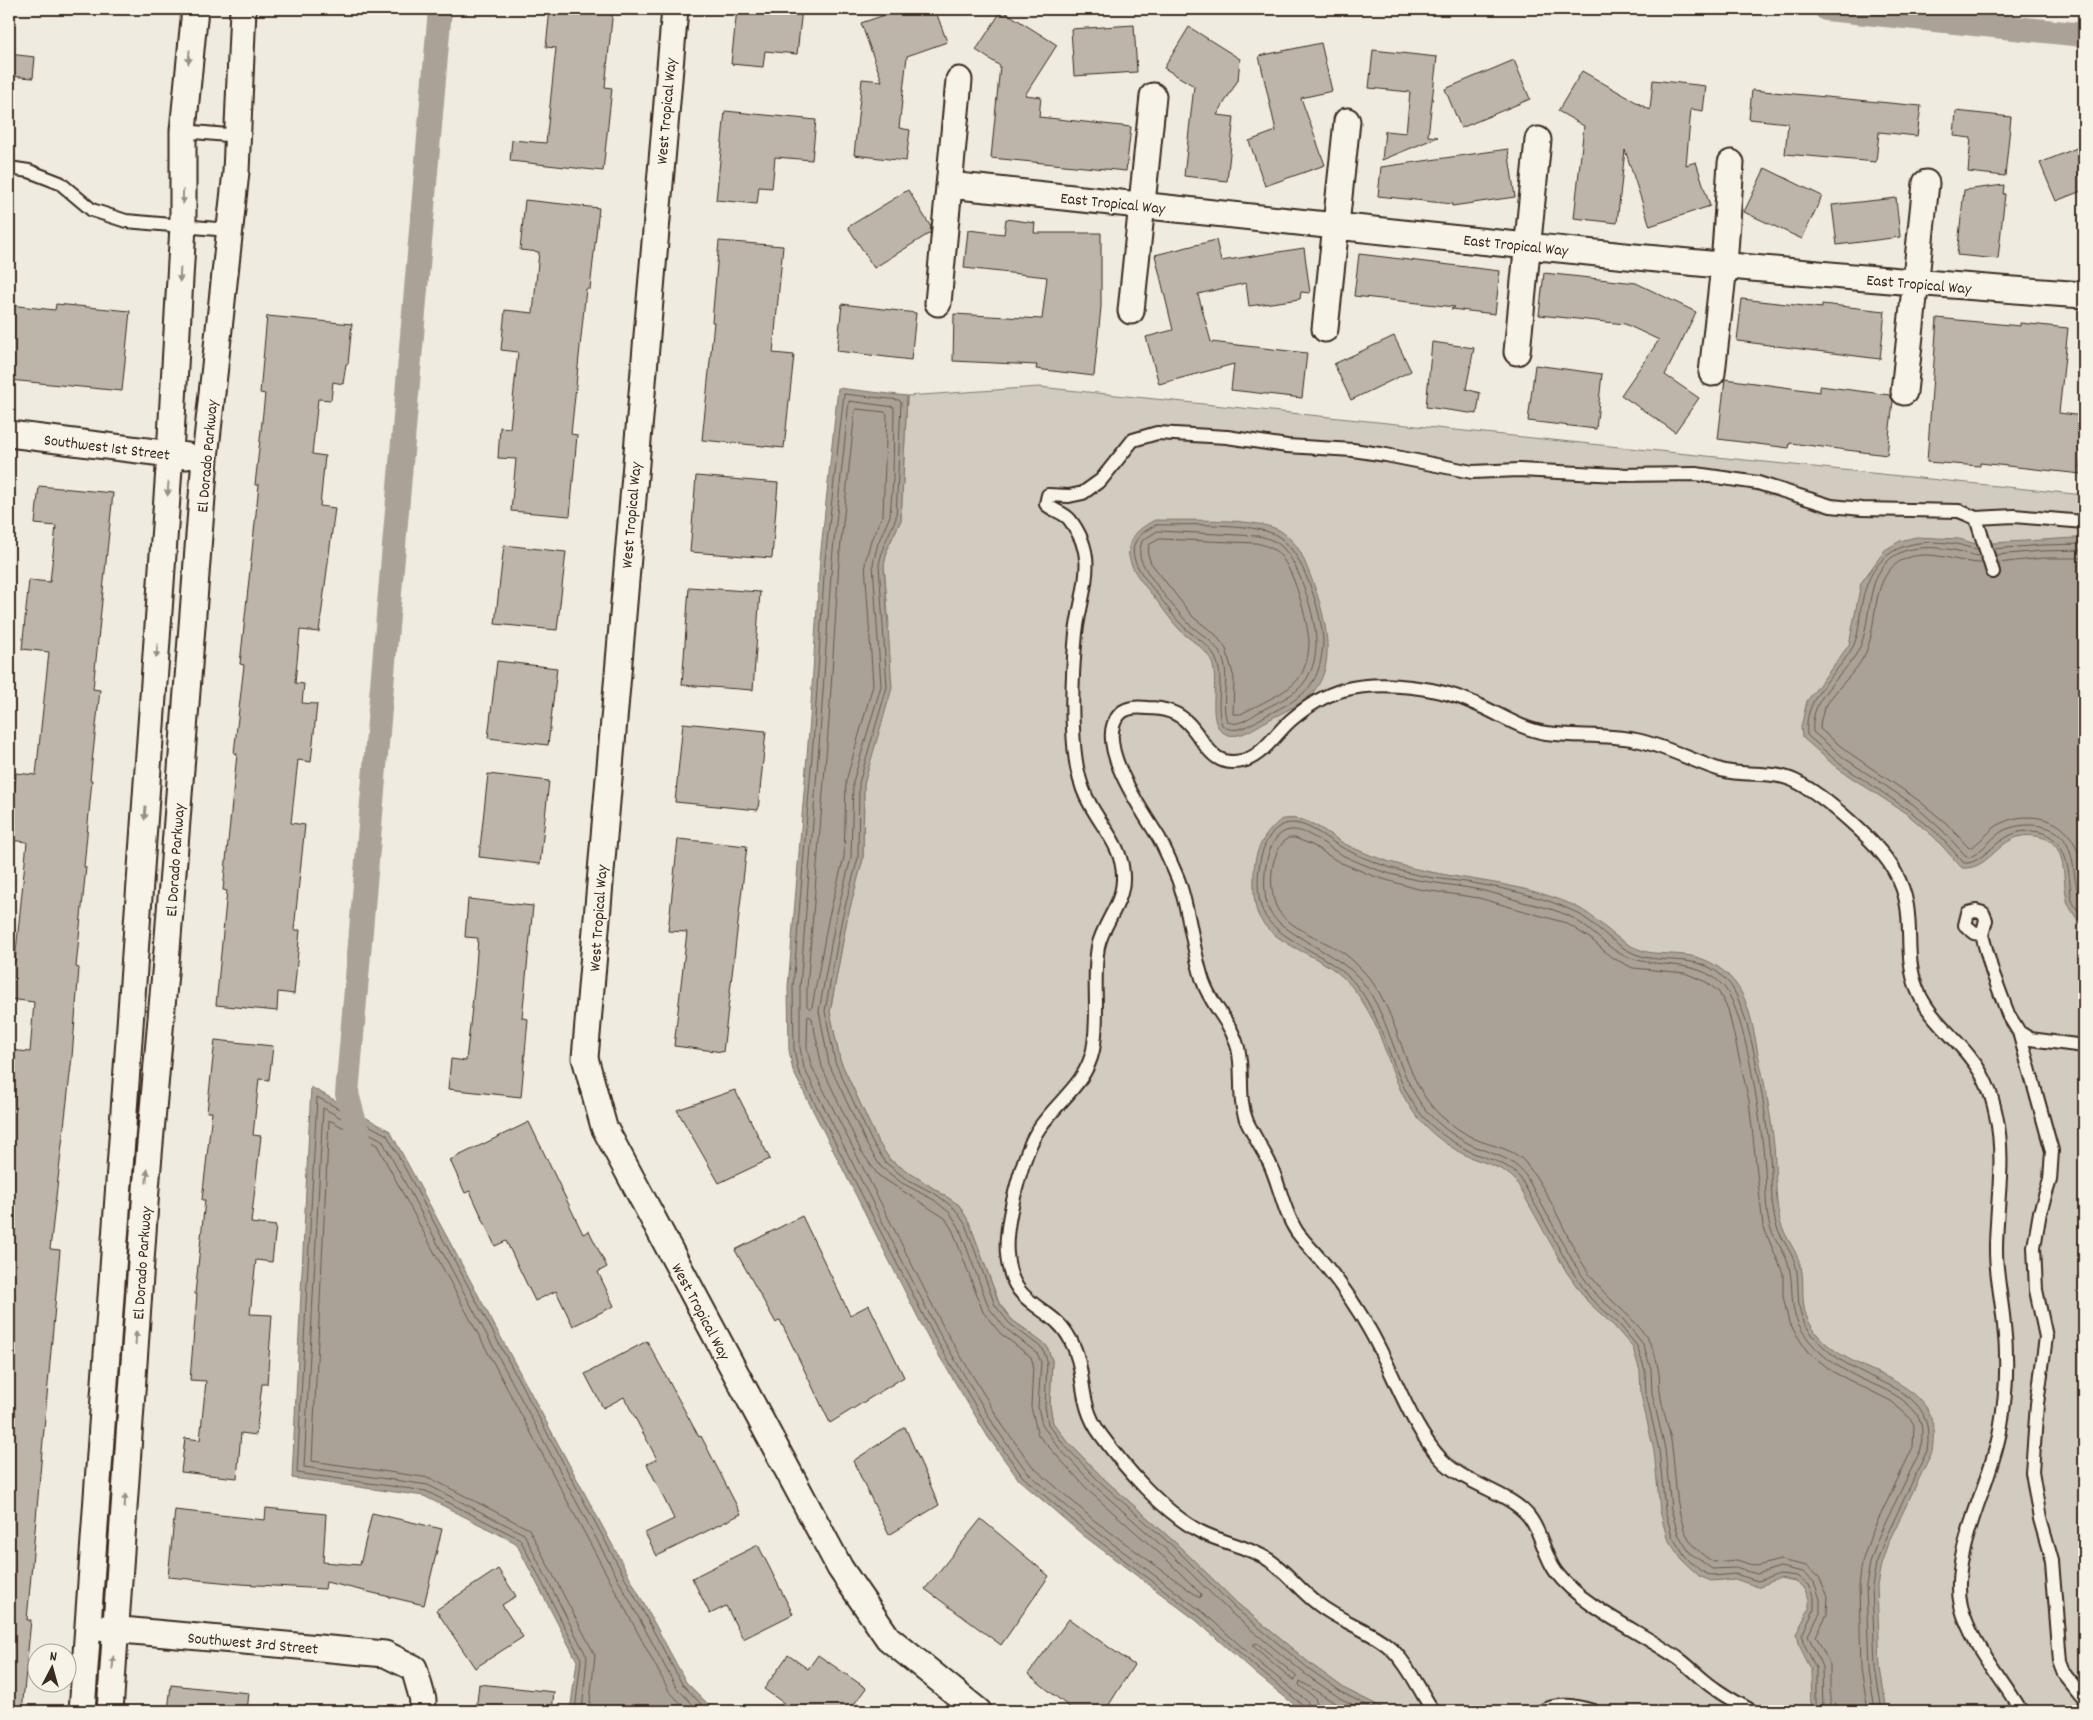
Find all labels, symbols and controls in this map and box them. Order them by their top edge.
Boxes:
one-way arrow [185,49,193,65]
street label: West Tropical Way [651,56,684,165]
street label: East Tropical Way [1059,188,1167,221]
one-way arrow [179,190,187,206]
street label: East Tropical Way [1462,230,1570,263]
one-way arrow [176,267,184,283]
street label: East Tropical Way [1865,269,1973,302]
street label: El Dorado Parkway [192,398,225,514]
street label: Southwest 1st Street [42,429,171,468]
street label: West Tropical Way [616,460,649,569]
one-way arrow [163,481,171,497]
one-way arrow [152,644,160,660]
street label: El Dorado Parkway [161,802,192,918]
one-way arrow [141,806,149,822]
street label: West Tropical Way [584,864,615,972]
one-way arrow [143,1168,151,1184]
street label: El Dorado Parkway [128,1205,159,1321]
street label: West Tropical Way [665,1260,735,1365]
one-way arrow [132,1330,140,1346]
one-way arrow [121,1492,129,1508]
street label: Southwest 3rd Street [187,1627,319,1662]
north arrow [28,1642,78,1692]
text: N [49,1647,58,1667]
one-way arrow [110,1654,118,1670]

